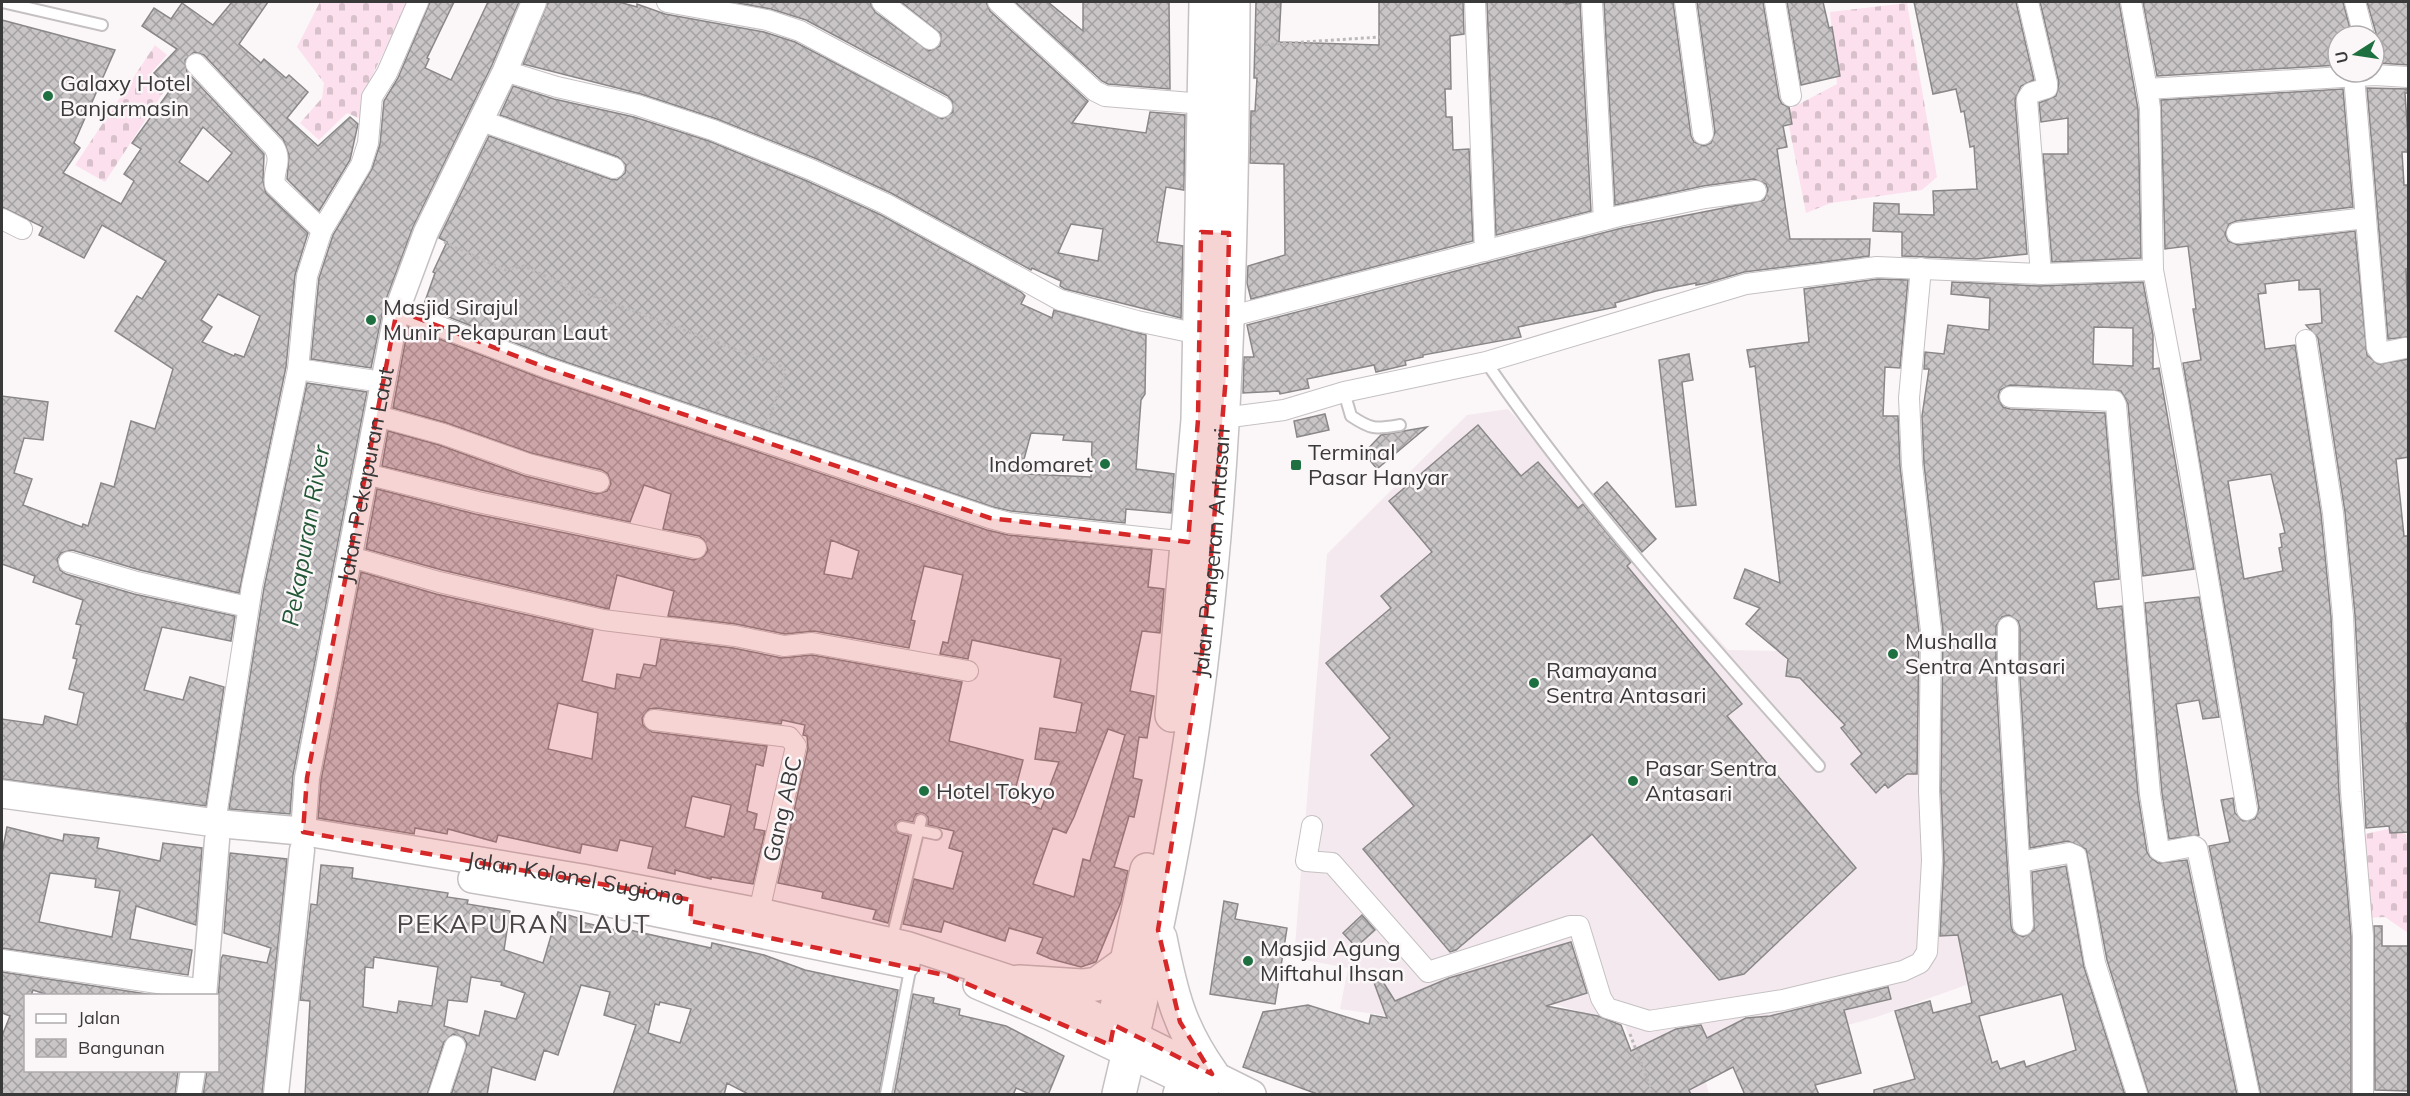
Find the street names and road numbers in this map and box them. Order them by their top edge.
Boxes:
street label: Jalan Pekapuran Laut [331,364,400,585]
street label: Jalan Pangeran Antasari [1185,427,1236,679]
street label: Gang ABC [756,754,808,864]
street label: Jalan Kolonel Sugiono [465,845,687,911]

